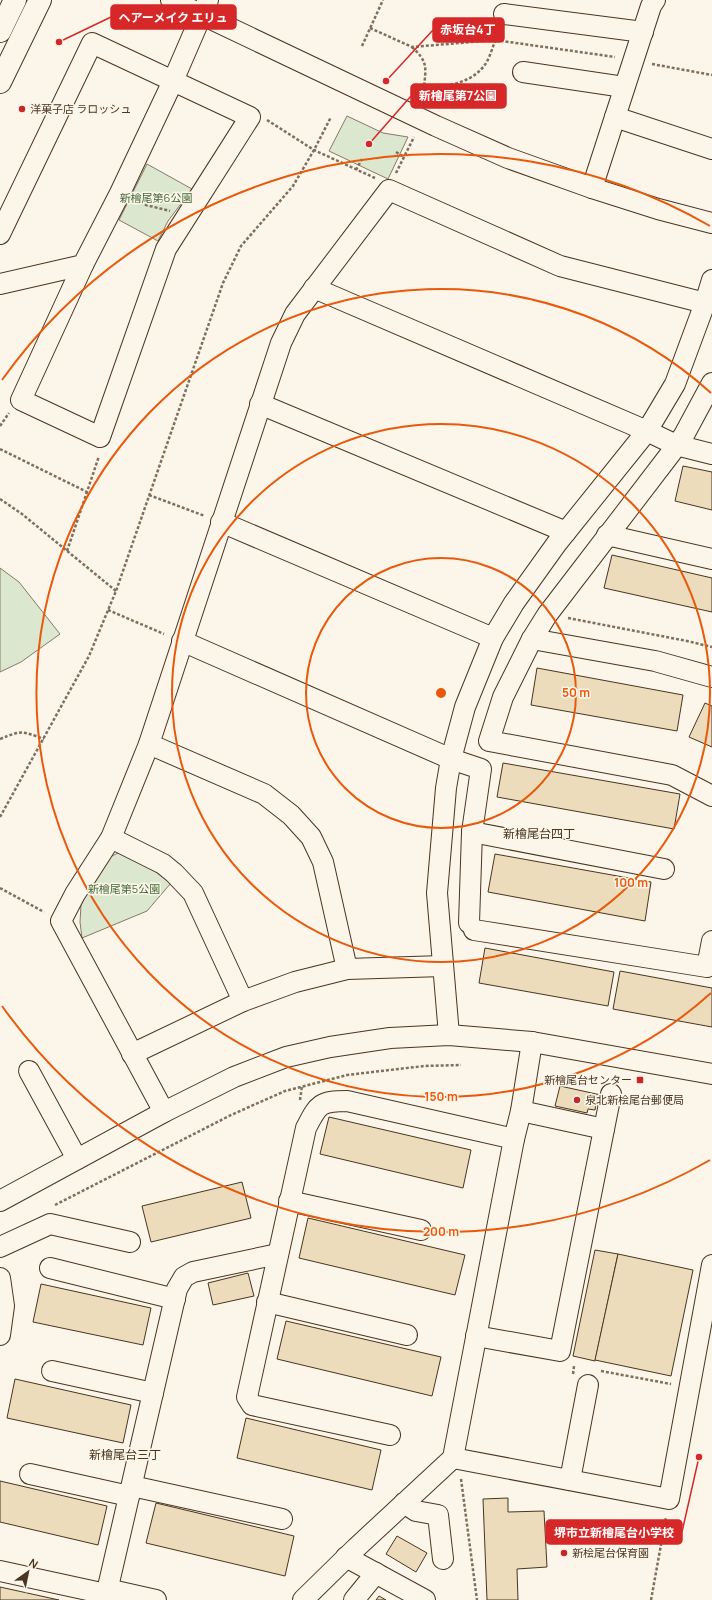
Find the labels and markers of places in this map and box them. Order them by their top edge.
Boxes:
callout: ヘアーメイク エリュ [111,5,236,29]
callout: 赤坂台4丁 [433,18,504,42]
callout: 新檜尾第7公園 [411,84,506,108]
place label: 洋菓子店 ラロッシュ [30,101,131,116]
marker: 洋菓子店 ラロッシュ [17,104,27,114]
centre of rings [434,686,448,700]
place label: 新檜尾台センター [544,1072,632,1087]
marker: 新檜尾台センター [635,1075,645,1085]
place label: 泉北新桧尾台郵便局 [585,1092,684,1107]
marker: 泉北新桧尾台郵便局 [572,1095,582,1105]
callout: 堺市立新檜尾台小学校 [546,1520,682,1544]
place label: 新桧尾台保育園 [572,1545,649,1560]
marker: 新桧尾台保育園 [559,1548,569,1558]

